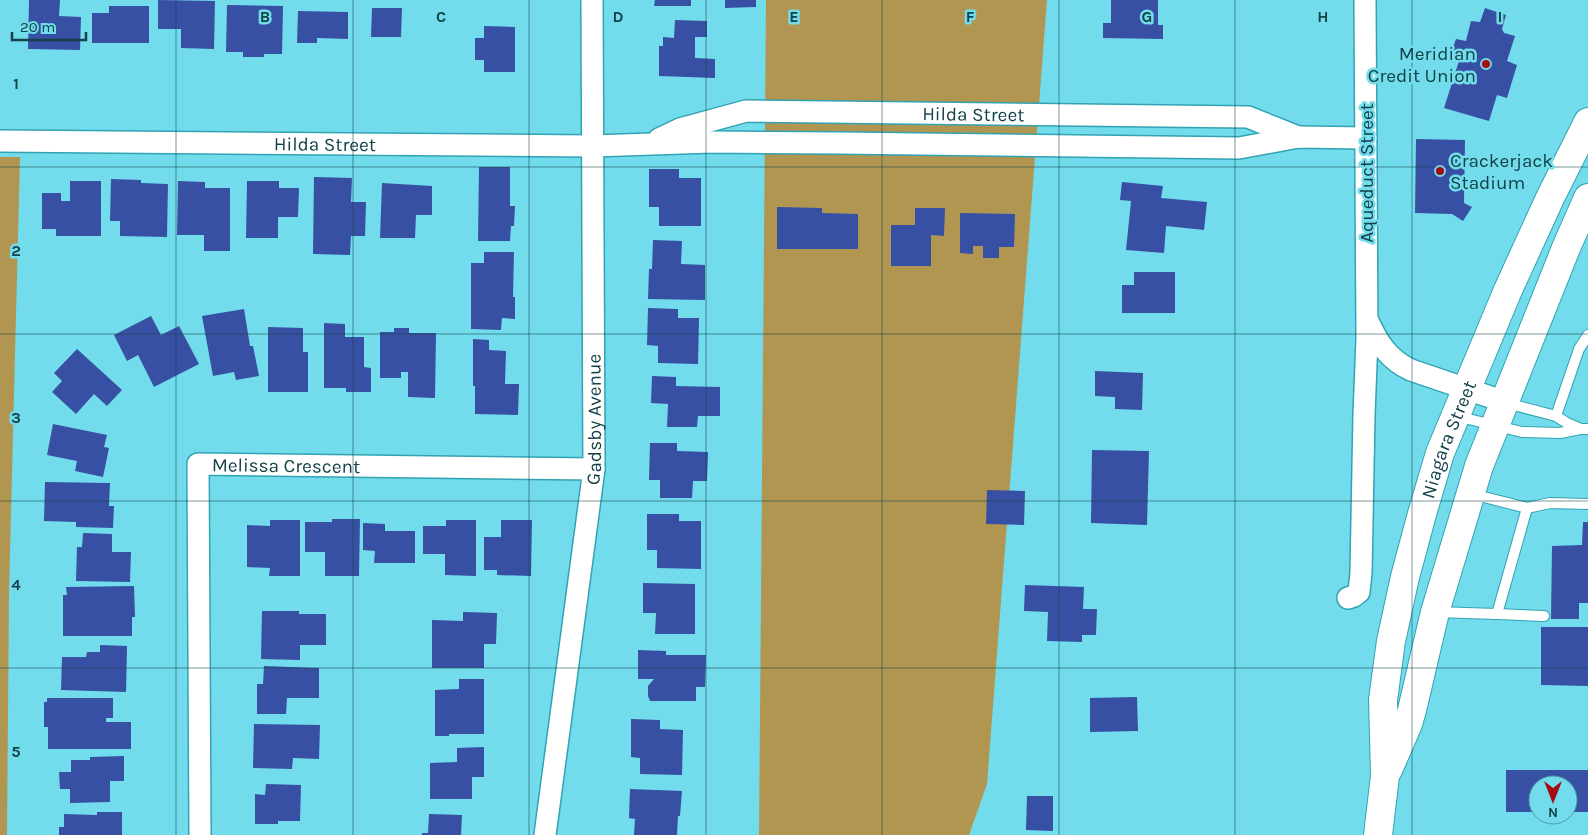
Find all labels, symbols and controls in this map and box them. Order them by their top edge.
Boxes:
text: B [260,7,270,26]
text: C [436,7,446,26]
text: D [613,7,624,26]
text: E [789,7,799,26]
text: F [966,7,975,26]
text: G [1142,7,1152,26]
text: H [1317,7,1329,26]
text: I [1498,7,1502,26]
scale bar [12,10,86,42]
text: 20 m [20,18,55,36]
place label: Meridian Credit Union [1368,43,1476,87]
marker: Meridian Credit Union [1480,58,1492,70]
text: 1 [13,74,19,93]
street label: Hilda Street [922,103,1025,126]
street label: Aqueduct Street [1356,103,1378,243]
street label: Hilda Street [274,133,376,156]
place label: Crackerjack Stadium [1450,150,1553,194]
marker: Crackerjack Stadium [1434,165,1446,177]
text: 2 [11,241,21,260]
street label: Gadsby Avenue [582,354,606,486]
street label: Niagara Street [1417,377,1481,501]
text: 3 [11,408,21,427]
street label: Melissa Crescent [212,454,360,478]
text: 4 [11,575,21,594]
text: 5 [11,742,21,761]
north arrow [1528,775,1578,825]
text: N [1548,804,1558,821]

